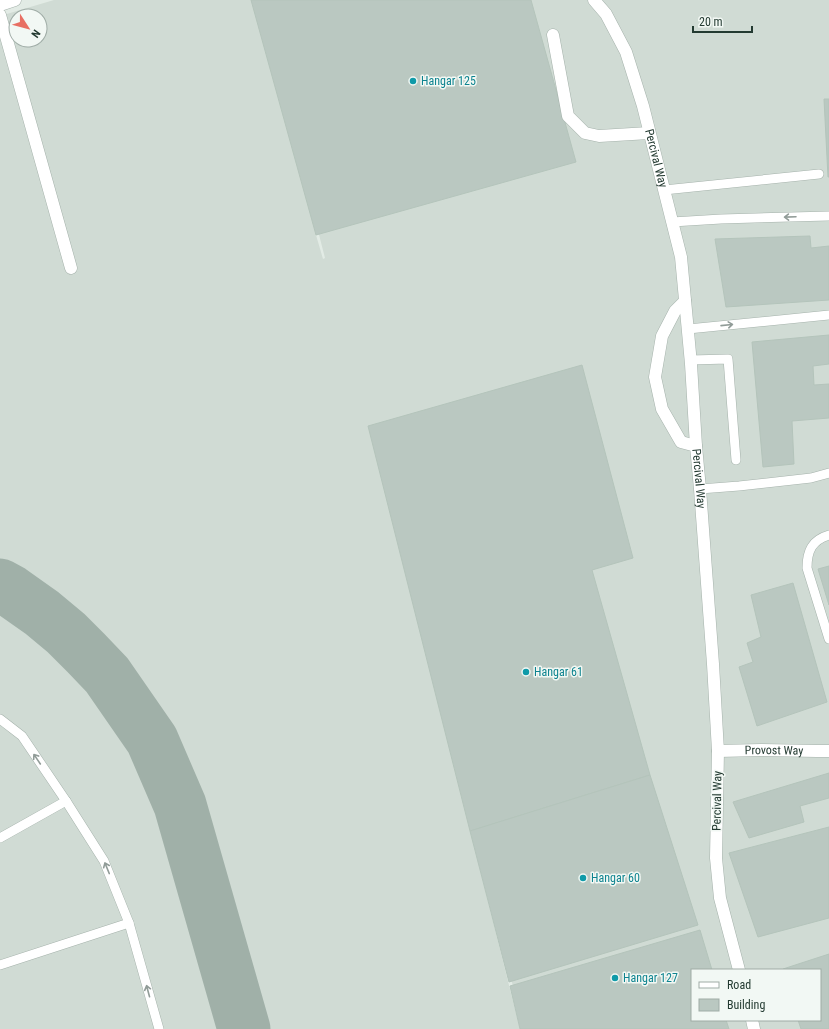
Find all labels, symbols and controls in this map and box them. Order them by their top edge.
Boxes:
north arrow [8,8,48,48]
scale bar [693,8,752,34]
text: 20 m [699,15,723,29]
text: N [28,27,43,40]
place label: Hangar 125 [421,74,476,88]
marker: Hangar 125 [408,76,418,86]
street label: Percival Way [642,128,670,189]
one-way arrow [784,213,797,220]
one-way arrow [720,321,733,329]
street label: Percival Way [689,448,708,509]
place label: Hangar 61 [534,665,583,679]
marker: Hangar 61 [521,667,531,677]
street label: Provost Way [745,743,803,758]
one-way arrow [33,753,41,765]
street label: Percival Way [709,771,725,831]
one-way arrow [103,863,110,875]
place label: Hangar 60 [591,871,640,885]
marker: Hangar 60 [578,873,588,883]
legend [691,969,821,1021]
place label: Hangar 127 [623,971,678,985]
marker: Hangar 127 [610,973,620,983]
text: Road [727,978,751,992]
one-way arrow [144,985,152,998]
text: Building [727,998,765,1012]

